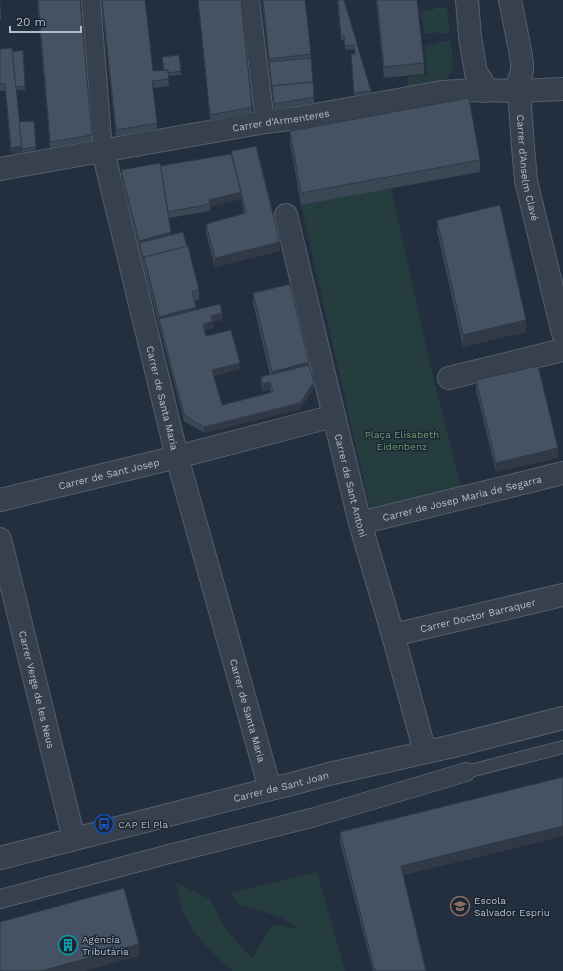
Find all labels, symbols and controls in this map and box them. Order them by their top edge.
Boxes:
scale bar [10,8,81,34]
text: 20 m [16,15,46,29]
street label: Carrer d'Armenteres [231,107,330,134]
street label: Carrer d'Anselm Clavé [515,114,541,222]
street label: Carrer de Santa Maria [144,345,180,452]
park label: Plaça Elisabeth Eidenbenz [365,429,439,452]
street label: Carrer de Sant Antoni [332,433,369,538]
street label: Carrer de Sant Josep [57,456,161,492]
street label: Carrer de Josep Maria de Segarra [381,473,543,523]
street label: Carrer Doctor Barraquer [419,597,537,634]
street label: Carrer Verge de les Neus [17,630,56,750]
street label: Carrer de Santa Maria [228,658,267,764]
street label: Carrer de Sant Joan [232,769,330,804]
bus stop icon: CAP El Pla [93,813,115,835]
place label: CAP El Pla [118,819,168,830]
school or university icon: Escola Salvador Espriu [449,895,471,917]
place label: Escola Salvador Espriu [474,895,550,918]
building icon: Agència Tributària [57,934,79,956]
place label: Agència Tributària [82,934,129,957]

